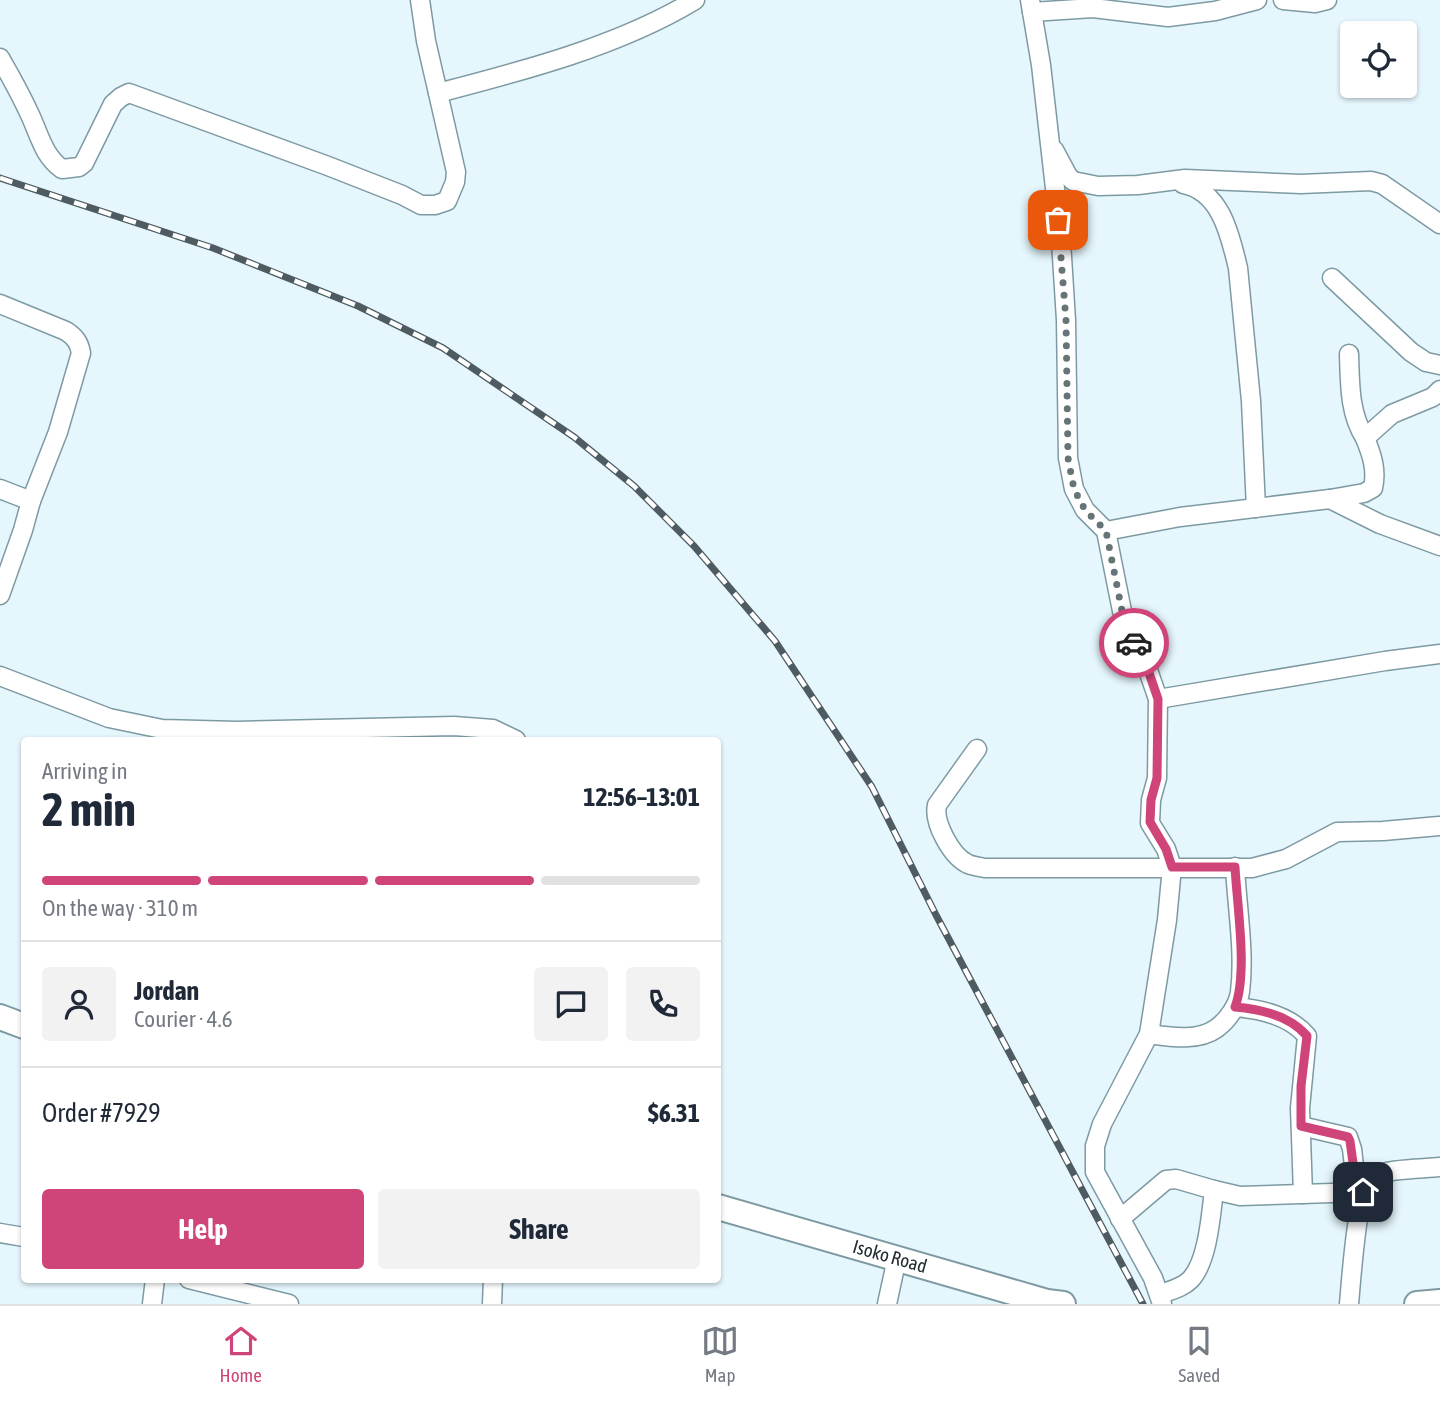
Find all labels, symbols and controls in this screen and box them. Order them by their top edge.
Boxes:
map controls [1340,21,1417,98]
button: locate [1340,21,1417,98]
pin [1028,190,1088,250]
icon: bag [1039,201,1077,239]
courier [1099,608,1169,678]
icon: car [1115,624,1153,662]
text: Arriving in [42,758,128,784]
text: 12:56–13:01 [583,782,700,812]
text: 2 min [42,783,136,836]
text: On the way · 310 m [42,895,198,921]
button: person [42,967,116,1041]
button: chat [534,967,608,1041]
button: phone [626,967,700,1041]
text: Jordan [134,976,199,1006]
text: Courier · 4.6 [134,1006,233,1032]
text: Order #7929 [42,1098,161,1128]
text: $6.31 [648,1098,700,1128]
pin [1333,1162,1393,1222]
icon: home [1344,1173,1382,1211]
button: Help [42,1189,364,1269]
button: Share [378,1189,700,1269]
street label: Isoko Road [850,1235,930,1277]
tab: Home [220,1322,262,1386]
tab: Map [701,1322,739,1386]
tab: Saved [1178,1322,1220,1386]

